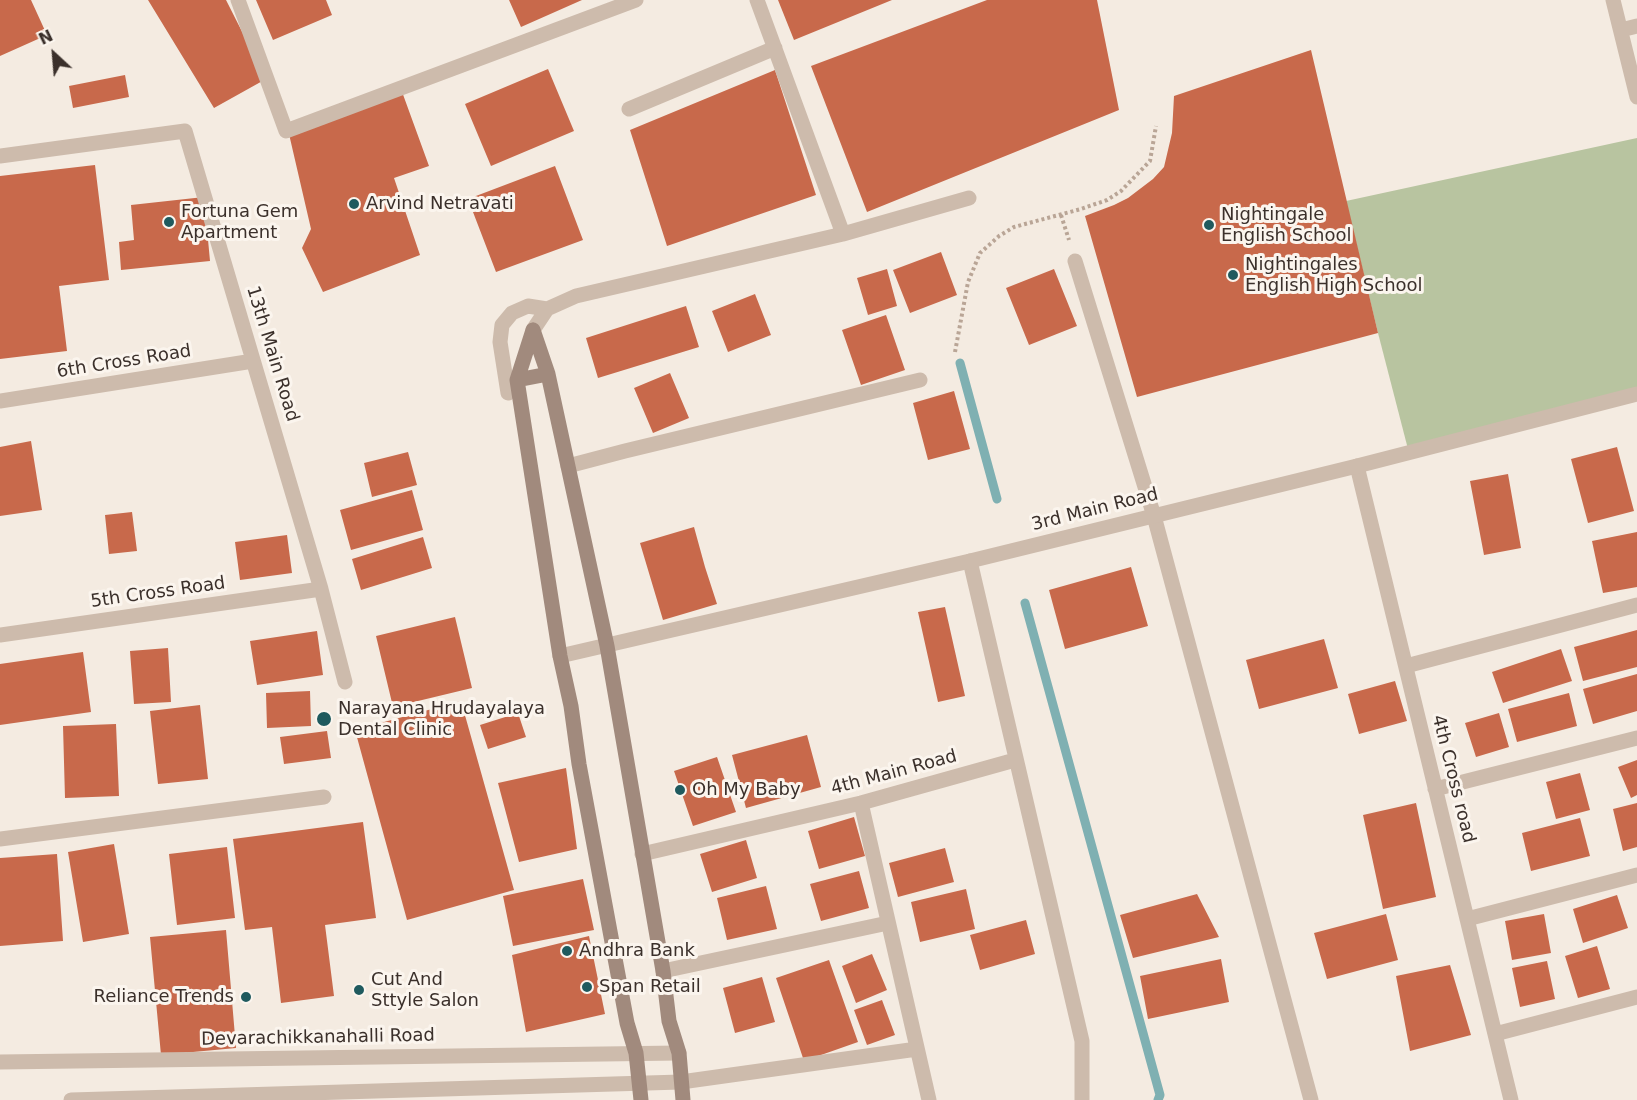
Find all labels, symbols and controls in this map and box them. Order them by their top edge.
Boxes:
north arrow [24,24,84,84]
text: N [36,26,56,49]
place label: Arvind Netravati [366,193,514,215]
marker: Arvind Netravati [347,197,361,211]
place label: Fortuna Gem Apartment [181,201,298,244]
place label: Nightingale English School [1221,204,1351,246]
marker: Fortuna Gem Apartment [162,215,176,229]
marker: Nightingale English School [1202,218,1216,232]
place label: Nightingales English High School [1245,254,1423,296]
marker: Nightingales English High School [1226,268,1240,282]
street label: 13th Main Road [241,283,303,425]
street label: 6th Cross Road [55,341,193,383]
street label: 3rd Main Road [1030,484,1160,536]
street label: 5th Cross Road [89,573,227,613]
place label: Narayana Hrudayalaya Dental Clinic [338,698,545,740]
marker: Narayana Hrudayalaya Dental Clinic [315,710,333,728]
street label: 4th Cross road [1427,713,1479,845]
street label: 4th Main Road [829,746,959,800]
place label: Oh My Baby [692,779,801,801]
marker: Oh My Baby [673,783,687,797]
place label: Andhra Bank [579,940,695,962]
marker: Andhra Bank [560,944,574,958]
place label: Cut And Sttyle Salon [371,969,479,1012]
place label: Span Retail [599,976,701,998]
marker: Span Retail [580,980,594,994]
marker: Cut And Sttyle Salon [352,983,366,997]
place label: Reliance Trends [93,986,234,1008]
marker: Reliance Trends [239,990,253,1004]
street label: Devarachikkanahalli Road [201,1025,435,1051]

